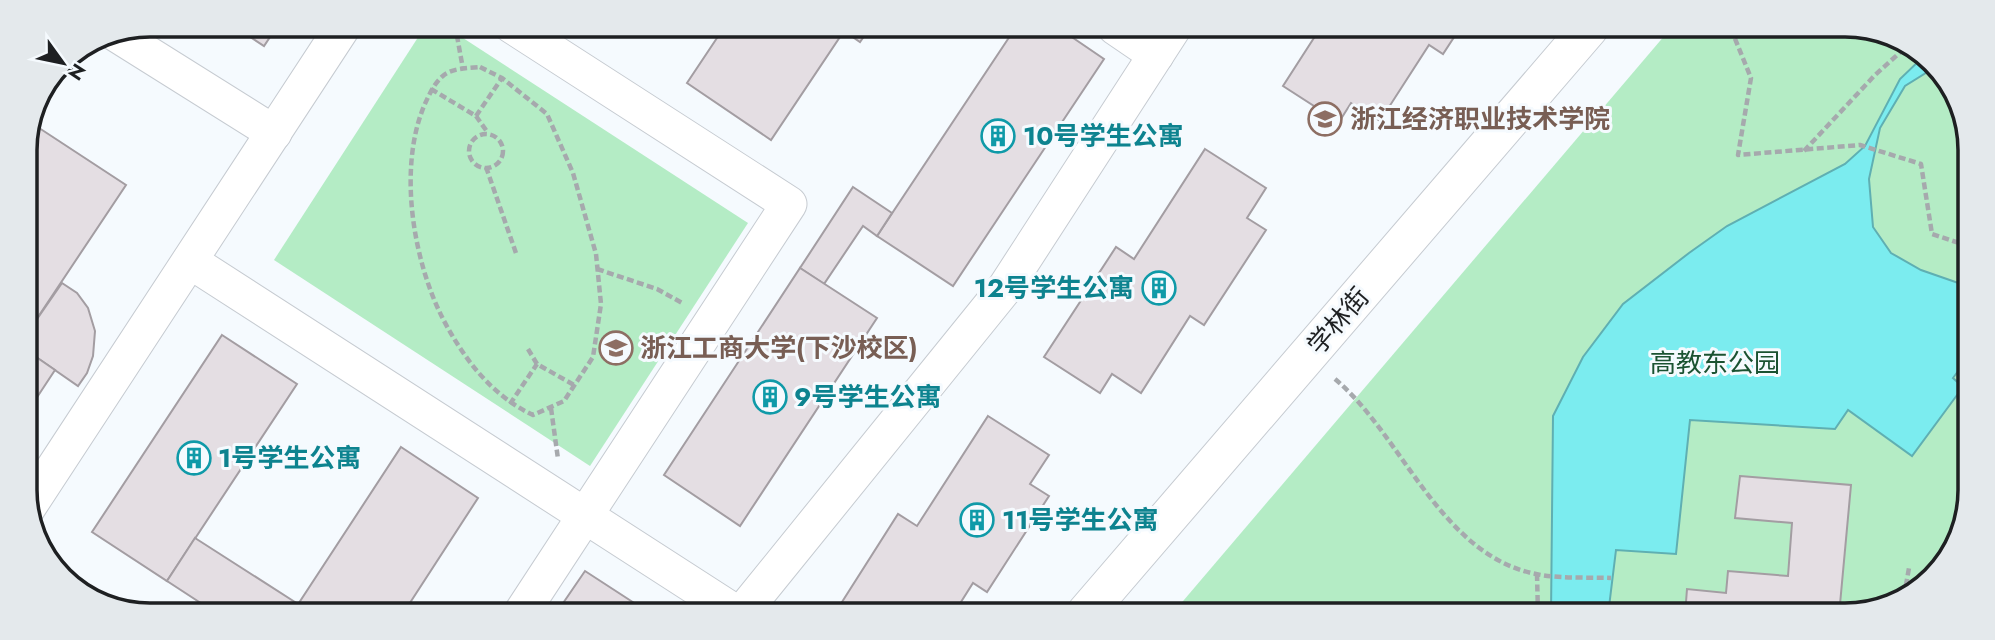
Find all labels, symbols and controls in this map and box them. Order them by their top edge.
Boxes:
north arrow [28,28,98,98]
text: N [61,58,92,86]
school or university icon: 浙江经济职业技术学院 [1306,100,1344,138]
place label: 浙江经济职业技术学院 [1350,100,1610,138]
building icon: 10号学生公寓 [979,117,1017,155]
place label: 10号学生公寓 [1023,117,1183,155]
place label: 12号学生公寓 [974,269,1134,307]
building icon: 12号学生公寓 [1140,269,1178,307]
street label: 学林街 [1298,279,1378,363]
school or university icon: 浙江工商大学(下沙校区) [597,329,635,367]
place label: 浙江工商大学(下沙校区) [640,329,918,367]
park label: 高教东公园 [1650,344,1780,382]
building icon: 9号学生公寓 [751,378,789,416]
place label: 9号学生公寓 [794,378,941,416]
building icon: 1号学生公寓 [175,439,213,477]
place label: 1号学生公寓 [218,439,361,477]
building icon: 11号学生公寓 [958,501,996,539]
place label: 11号学生公寓 [1002,501,1158,539]

